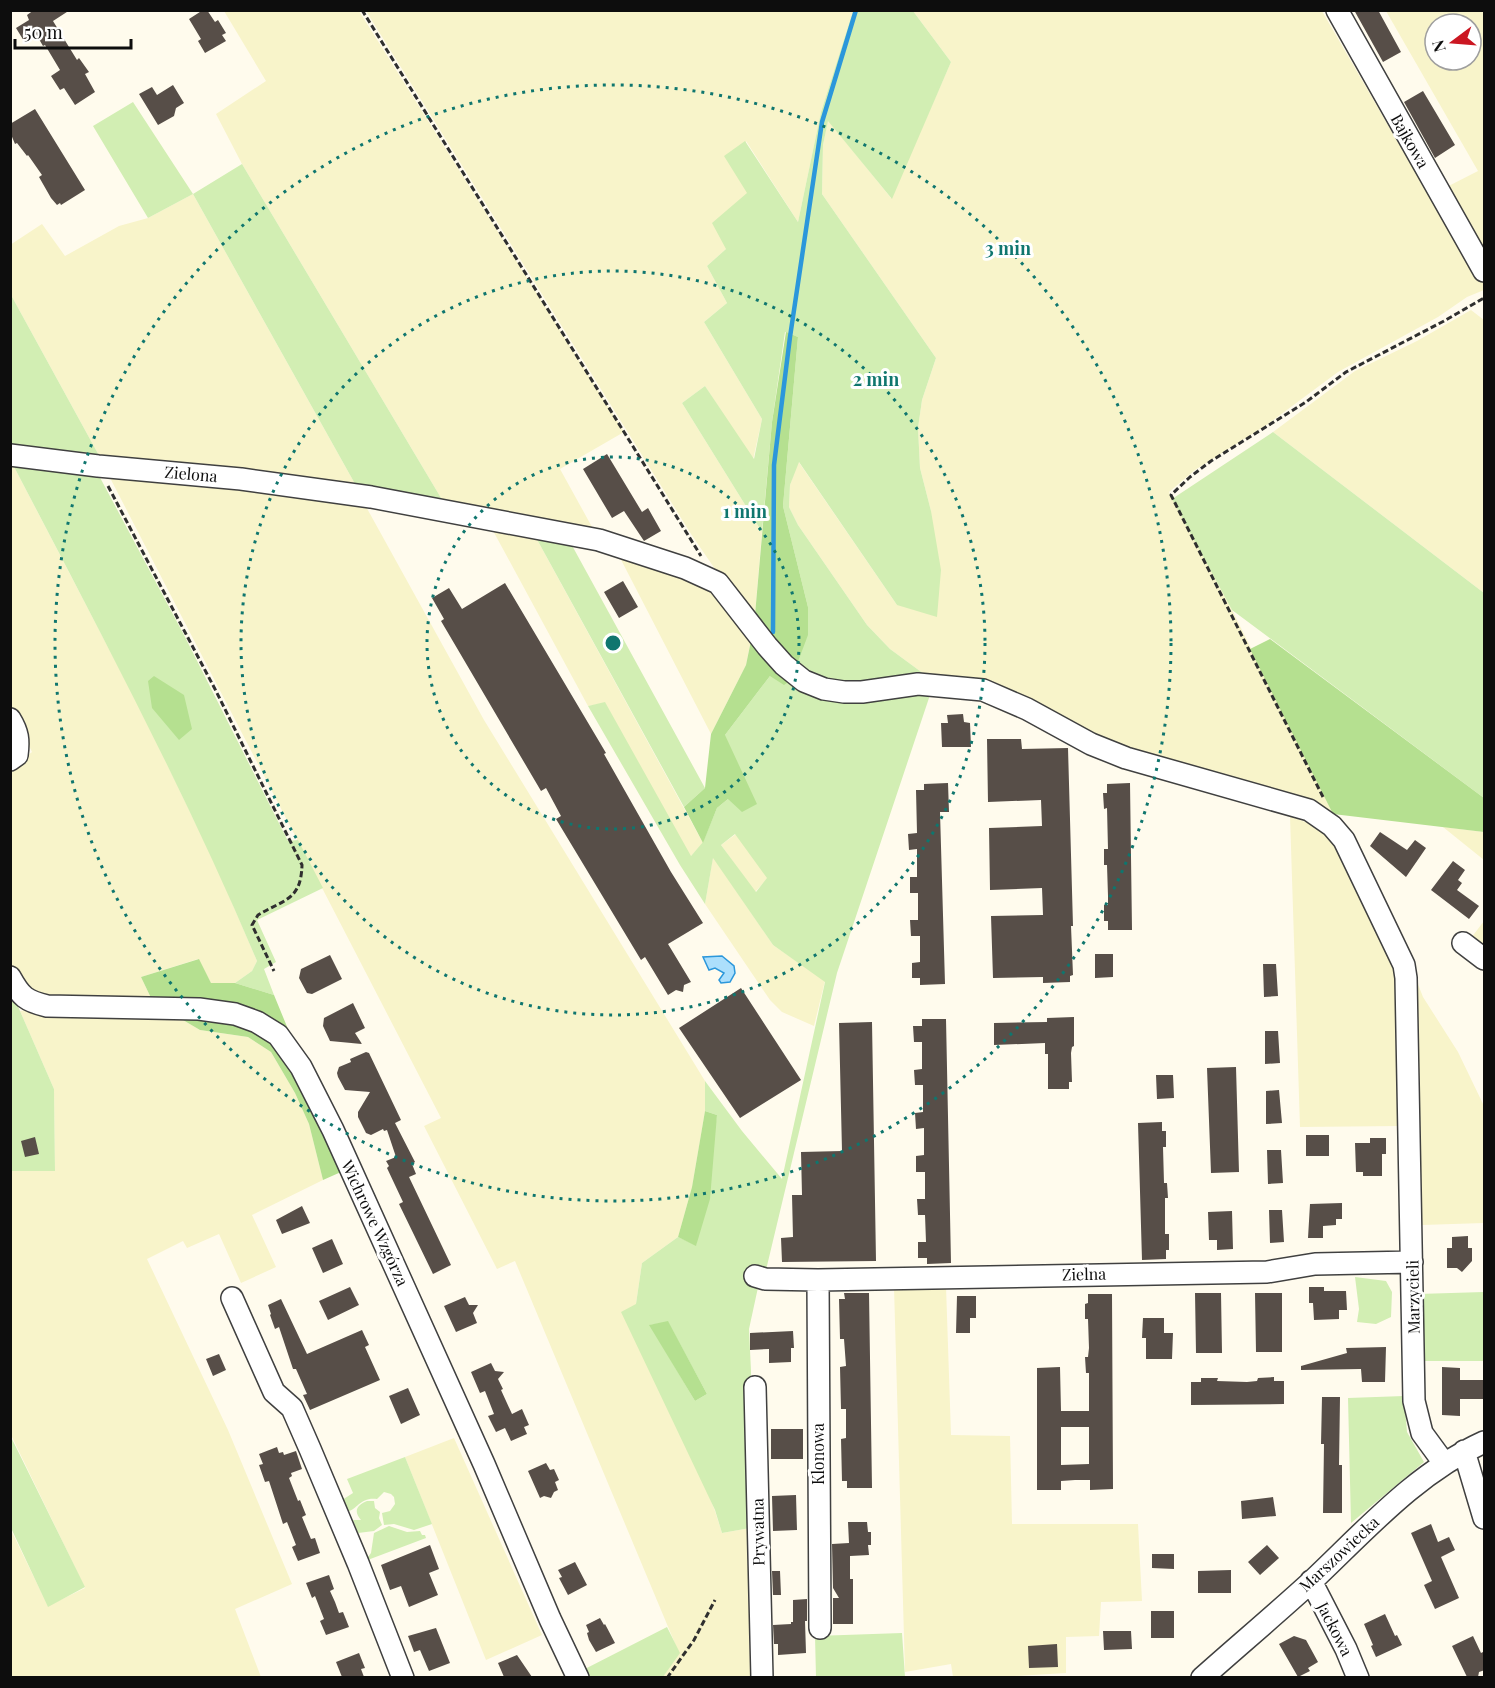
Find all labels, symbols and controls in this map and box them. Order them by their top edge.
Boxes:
scale bar [15,12,130,50]
north arrow [1423,12,1483,72]
text: 50 m [24,20,63,44]
text: N [1426,37,1450,55]
street label: Bajkowa [1386,110,1434,172]
text: 3 min [985,236,1031,260]
text: 2 min [853,367,899,391]
street label: Zielona [164,461,218,486]
text: 1 min [723,499,767,523]
centre of rings [603,633,623,653]
street label: Wichrowe Wzgórza [337,1156,414,1289]
street label: Marzycieli [1401,1259,1424,1334]
street label: Zielna [1062,1263,1106,1284]
street label: Klonowa [807,1423,828,1485]
street label: Prywatna [746,1498,769,1566]
street label: Marszowiecka [1294,1511,1383,1596]
street label: Jackowa [1313,1597,1358,1659]

